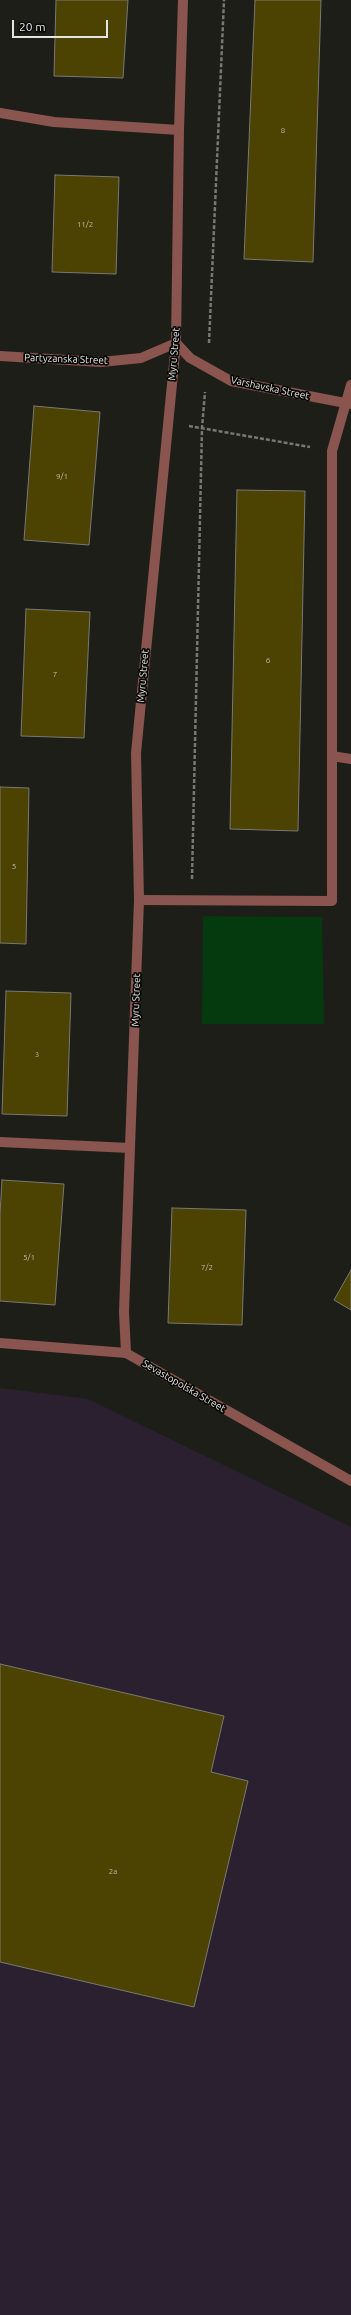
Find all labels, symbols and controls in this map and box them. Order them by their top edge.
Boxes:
scale bar [14,12,110,38]
text: 20 m [19,20,46,33]
house number: 8 [281,125,285,135]
house number: 11/2 [77,219,93,229]
street label: Myru Street [166,327,182,381]
street label: Partyzanska Street [24,352,108,366]
street label: Varshavska Street [230,374,310,402]
house number: 9/1 [56,471,68,481]
street label: Myru Street [135,649,151,703]
house number: 6 [266,655,270,665]
house number: 7 [53,669,57,679]
house number: 5 [12,861,16,871]
street label: Myru Street [129,973,143,1027]
house number: 3 [35,1049,39,1059]
house number: 5/1 [23,1252,35,1262]
house number: 7/2 [201,1262,213,1272]
street label: Sevastopolska Street [140,1357,228,1415]
house number: 2а [109,1866,117,1876]

